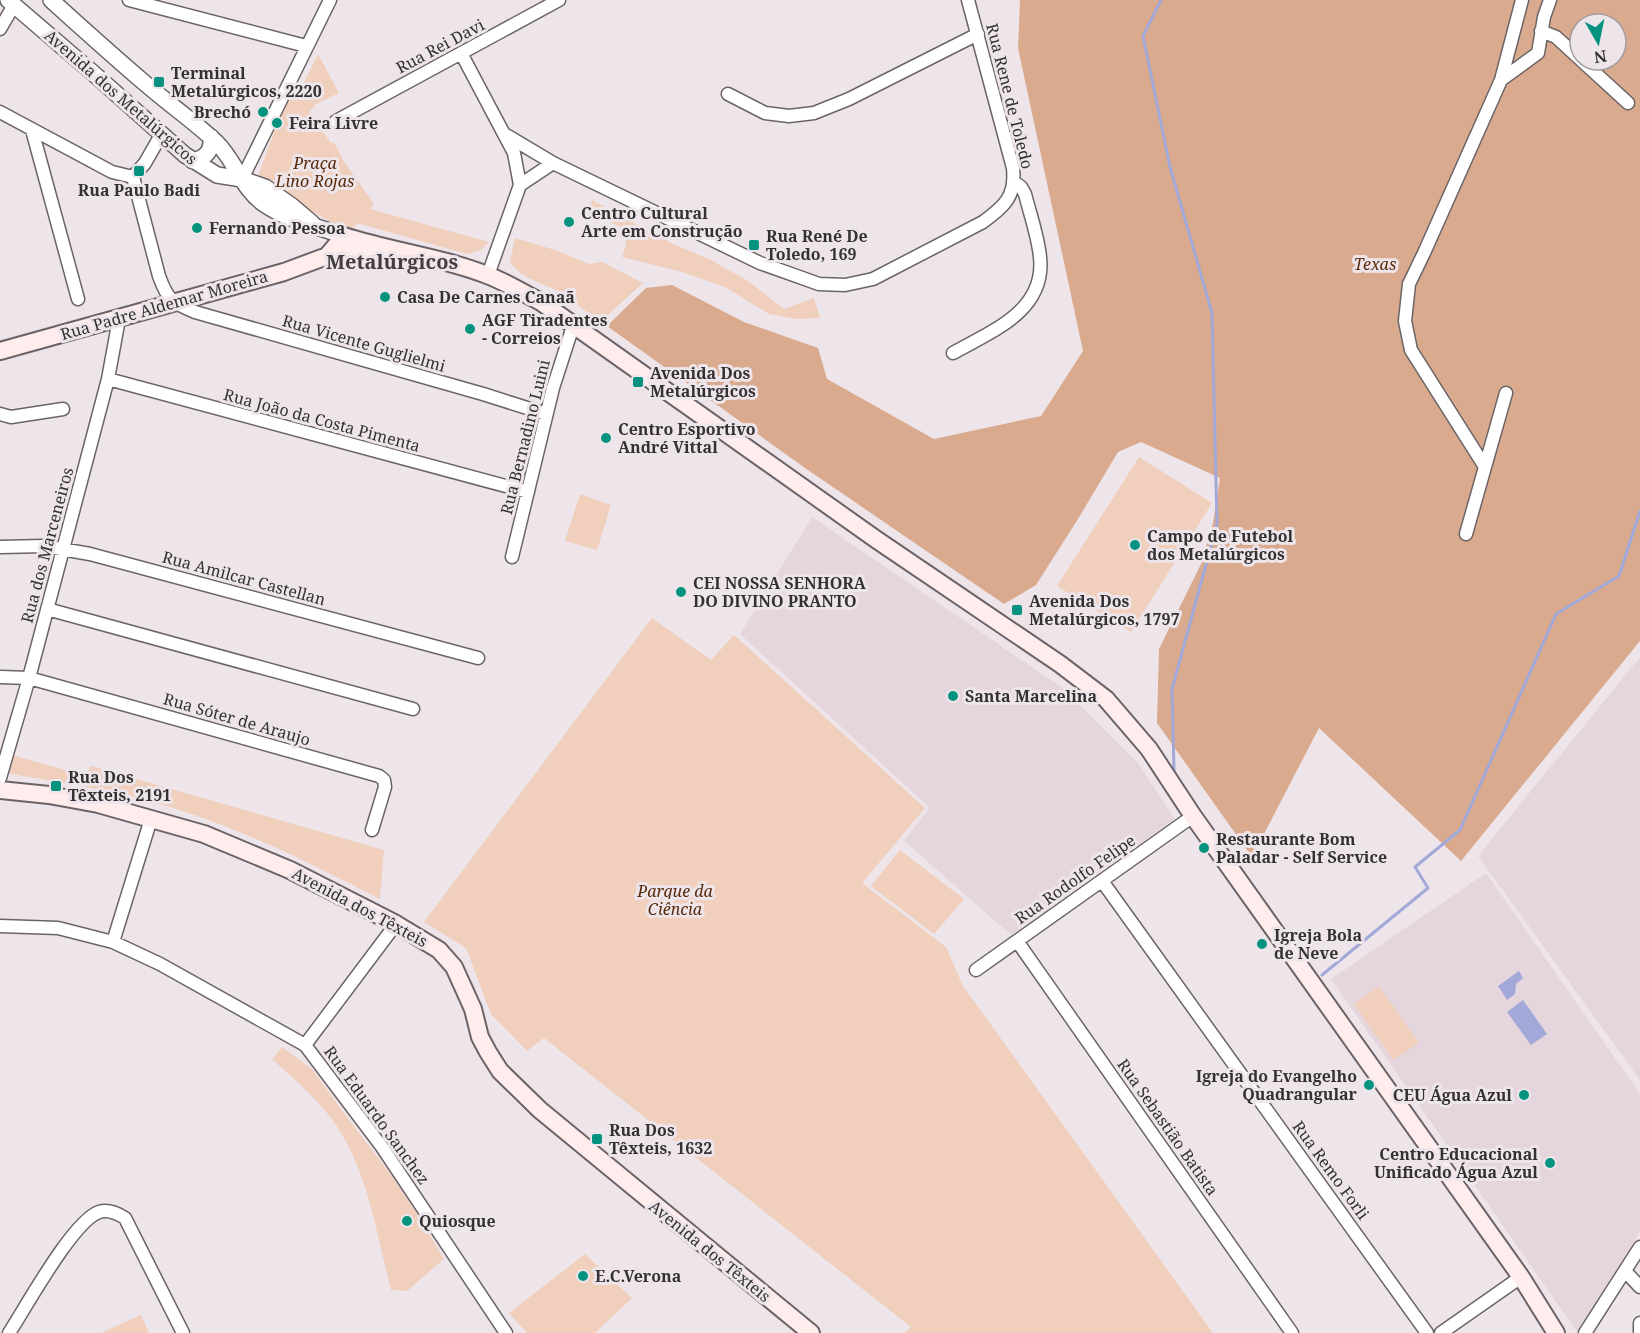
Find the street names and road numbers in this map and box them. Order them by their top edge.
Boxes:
street label: Rua Rei Davi [392,13,488,79]
street label: Rua Rene de Toledo [981,21,1039,171]
street label: Avenida dos Metalúrgicos [40,24,202,170]
street label: Rua Padre Aldemar Moreira [58,265,270,345]
street label: Rua Vicente Guglielmi [280,309,448,377]
street label: Rua Bernadino Luini [495,357,555,517]
street label: Rua João da Costa Pimenta [221,383,423,457]
street label: Rua dos Marceneiros [16,465,78,625]
street label: Rua Amilcar Castellan [160,546,328,610]
street label: Rua Sóter de Araujo [161,687,313,751]
street label: Rua Rodolfo Felipe [1010,829,1140,929]
street label: Avenida dos Têxteis [288,862,432,952]
street label: Rua Eduardo Sanchez [319,1041,435,1189]
street label: Rua Sebastião Batista [1112,1054,1224,1200]
street label: Rua Remo Forli [1288,1116,1374,1224]
street label: Avenida dos Têxteis [645,1195,775,1307]

